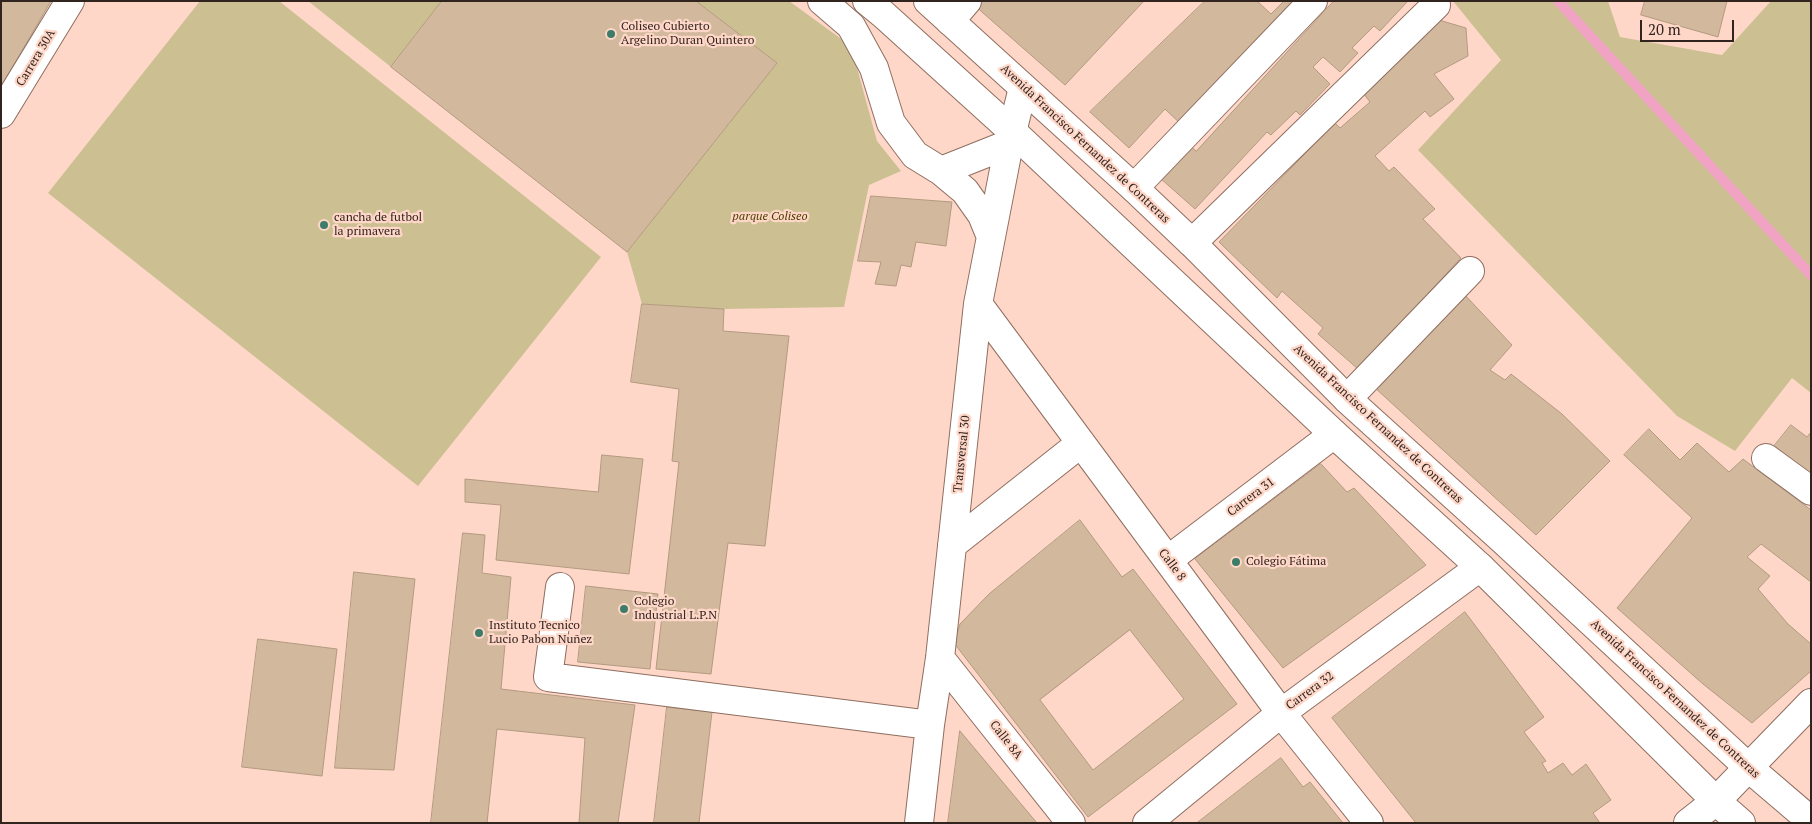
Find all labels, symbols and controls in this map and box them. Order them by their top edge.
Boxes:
scale bar [1642,10,1736,42]
text: 20 m [1648,19,1681,39]
place label: Coliseo Cubierto Argelino Duran Quintero [621,20,754,48]
street label: Carrera 30A [13,27,59,89]
marker: Coliseo Cubierto Argelino Duran Quintero [605,28,617,40]
street label: Avenida Francisco Fernandez de Contreras [997,62,1173,226]
park label: parque Coliseo [732,210,808,224]
place label: cancha de futbol la primavera [334,211,422,239]
marker: cancha de futbol la primavera [318,219,330,231]
street label: Avenida Francisco Fernandez de Contreras [1290,342,1466,506]
street label: Transversal 30 [951,415,973,493]
street label: Carrera 31 [1225,475,1277,519]
street label: Calle 8 [1155,546,1189,584]
place label: Colegio Fátima [1246,555,1326,569]
marker: Colegio Fátima [1230,556,1242,568]
place label: Colegio Industrial L.P.N [634,595,717,623]
marker: Colegio Industrial L.P.N [618,603,630,615]
street label: Avenida Francisco Fernandez de Contreras [1587,617,1763,781]
place label: Instituto Tecnico Lucio Pabon Nuñez [489,619,592,647]
marker: Instituto Tecnico Lucio Pabon Nuñez [473,627,485,639]
street label: Carrera 32 [1283,669,1337,713]
street label: Calle 8A [987,718,1025,762]

